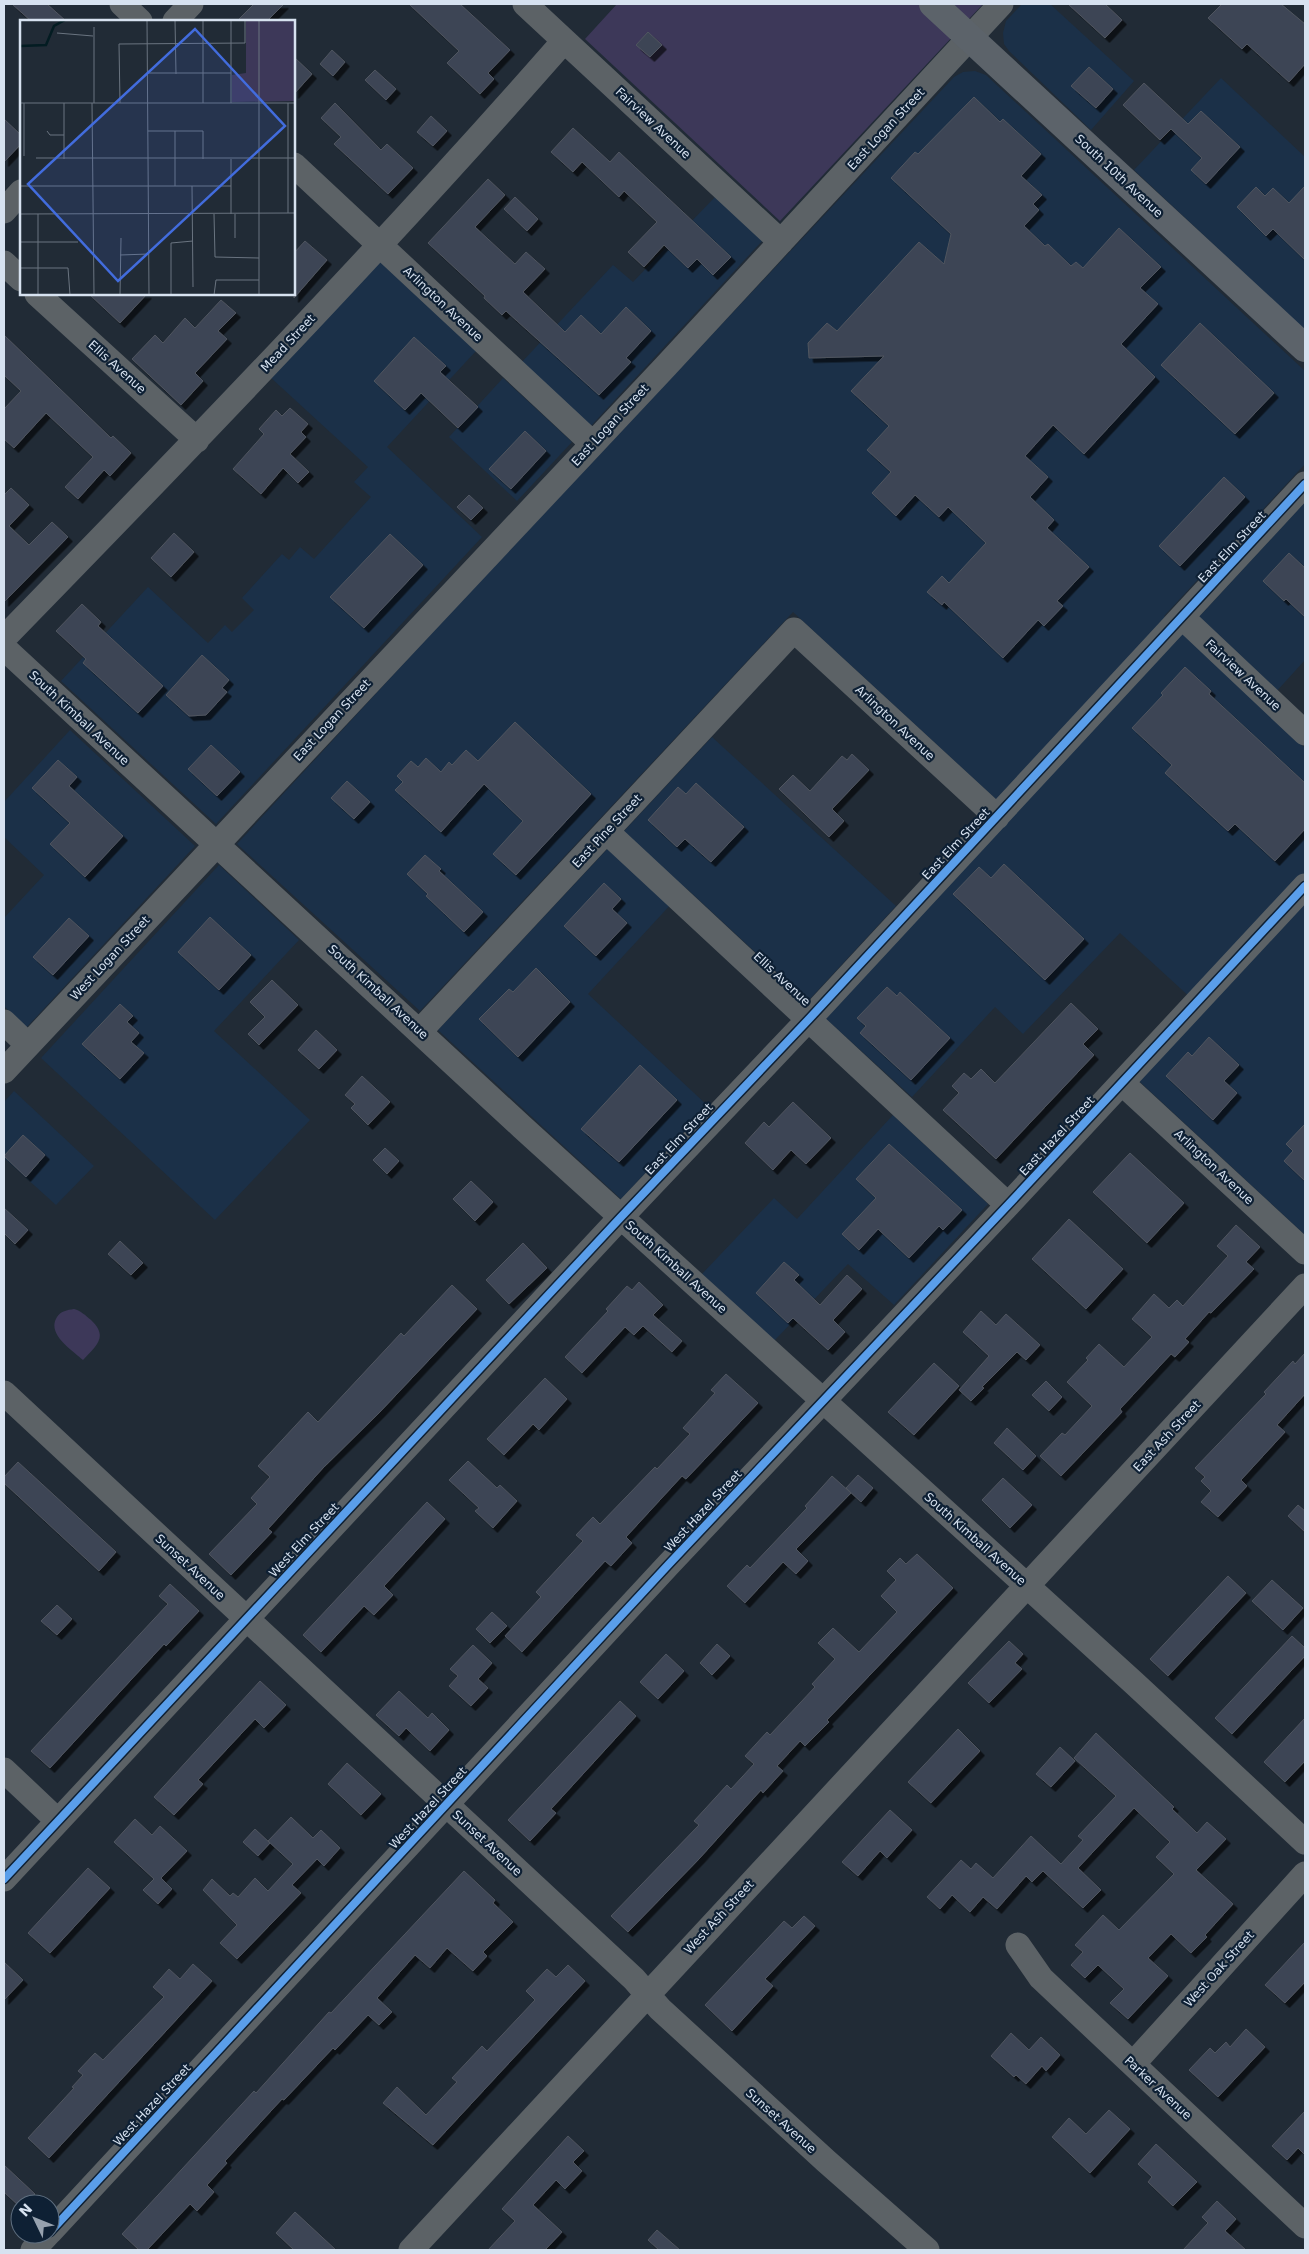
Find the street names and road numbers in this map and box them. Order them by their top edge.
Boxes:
street label: Fairview Avenue [613,85,693,161]
street label: East Logan Street [845,85,928,173]
street label: South 10th Avenue [1072,132,1166,220]
street label: Arlington Avenue [401,264,485,344]
street label: Mead Street [258,311,318,374]
street label: Ellis Avenue [85,338,149,396]
street label: East Logan Street [569,381,652,469]
street label: East Elm Street [1195,508,1269,586]
street label: Fairview Avenue [1203,637,1283,713]
street label: South Kimball Avenue [26,668,132,768]
street label: East Logan Street [291,676,374,764]
street label: Arlington Avenue [853,683,937,763]
street label: East Pine Street [569,791,645,871]
street label: East Elm Street [919,805,993,883]
street label: West Logan Street [67,913,153,1003]
street label: South Kimball Avenue [325,942,431,1042]
street label: Ellis Avenue [751,949,813,1009]
street label: East Hazel Street [1017,1093,1098,1179]
street label: East Elm Street [642,1100,716,1178]
street label: Arlington Avenue [1172,1127,1256,1207]
street label: South Kimball Avenue [622,1218,730,1316]
street label: East Ash Street [1130,1397,1204,1474]
street label: West Hazel Street [661,1467,745,1555]
street label: South Kimball Avenue [921,1490,1029,1588]
street label: West Elm Street [266,1500,342,1580]
street label: Sunset Avenue [152,1531,228,1603]
street label: West Hazel Street [386,1764,470,1852]
street label: Sunset Avenue [449,1807,525,1879]
street label: West Ash Street [681,1877,757,1957]
street label: West Oak Street [1181,1928,1257,2010]
street label: Parker Avenue [1122,2053,1194,2123]
street label: West Hazel Street [110,2061,194,2149]
street label: Sunset Avenue [743,2086,819,2156]

